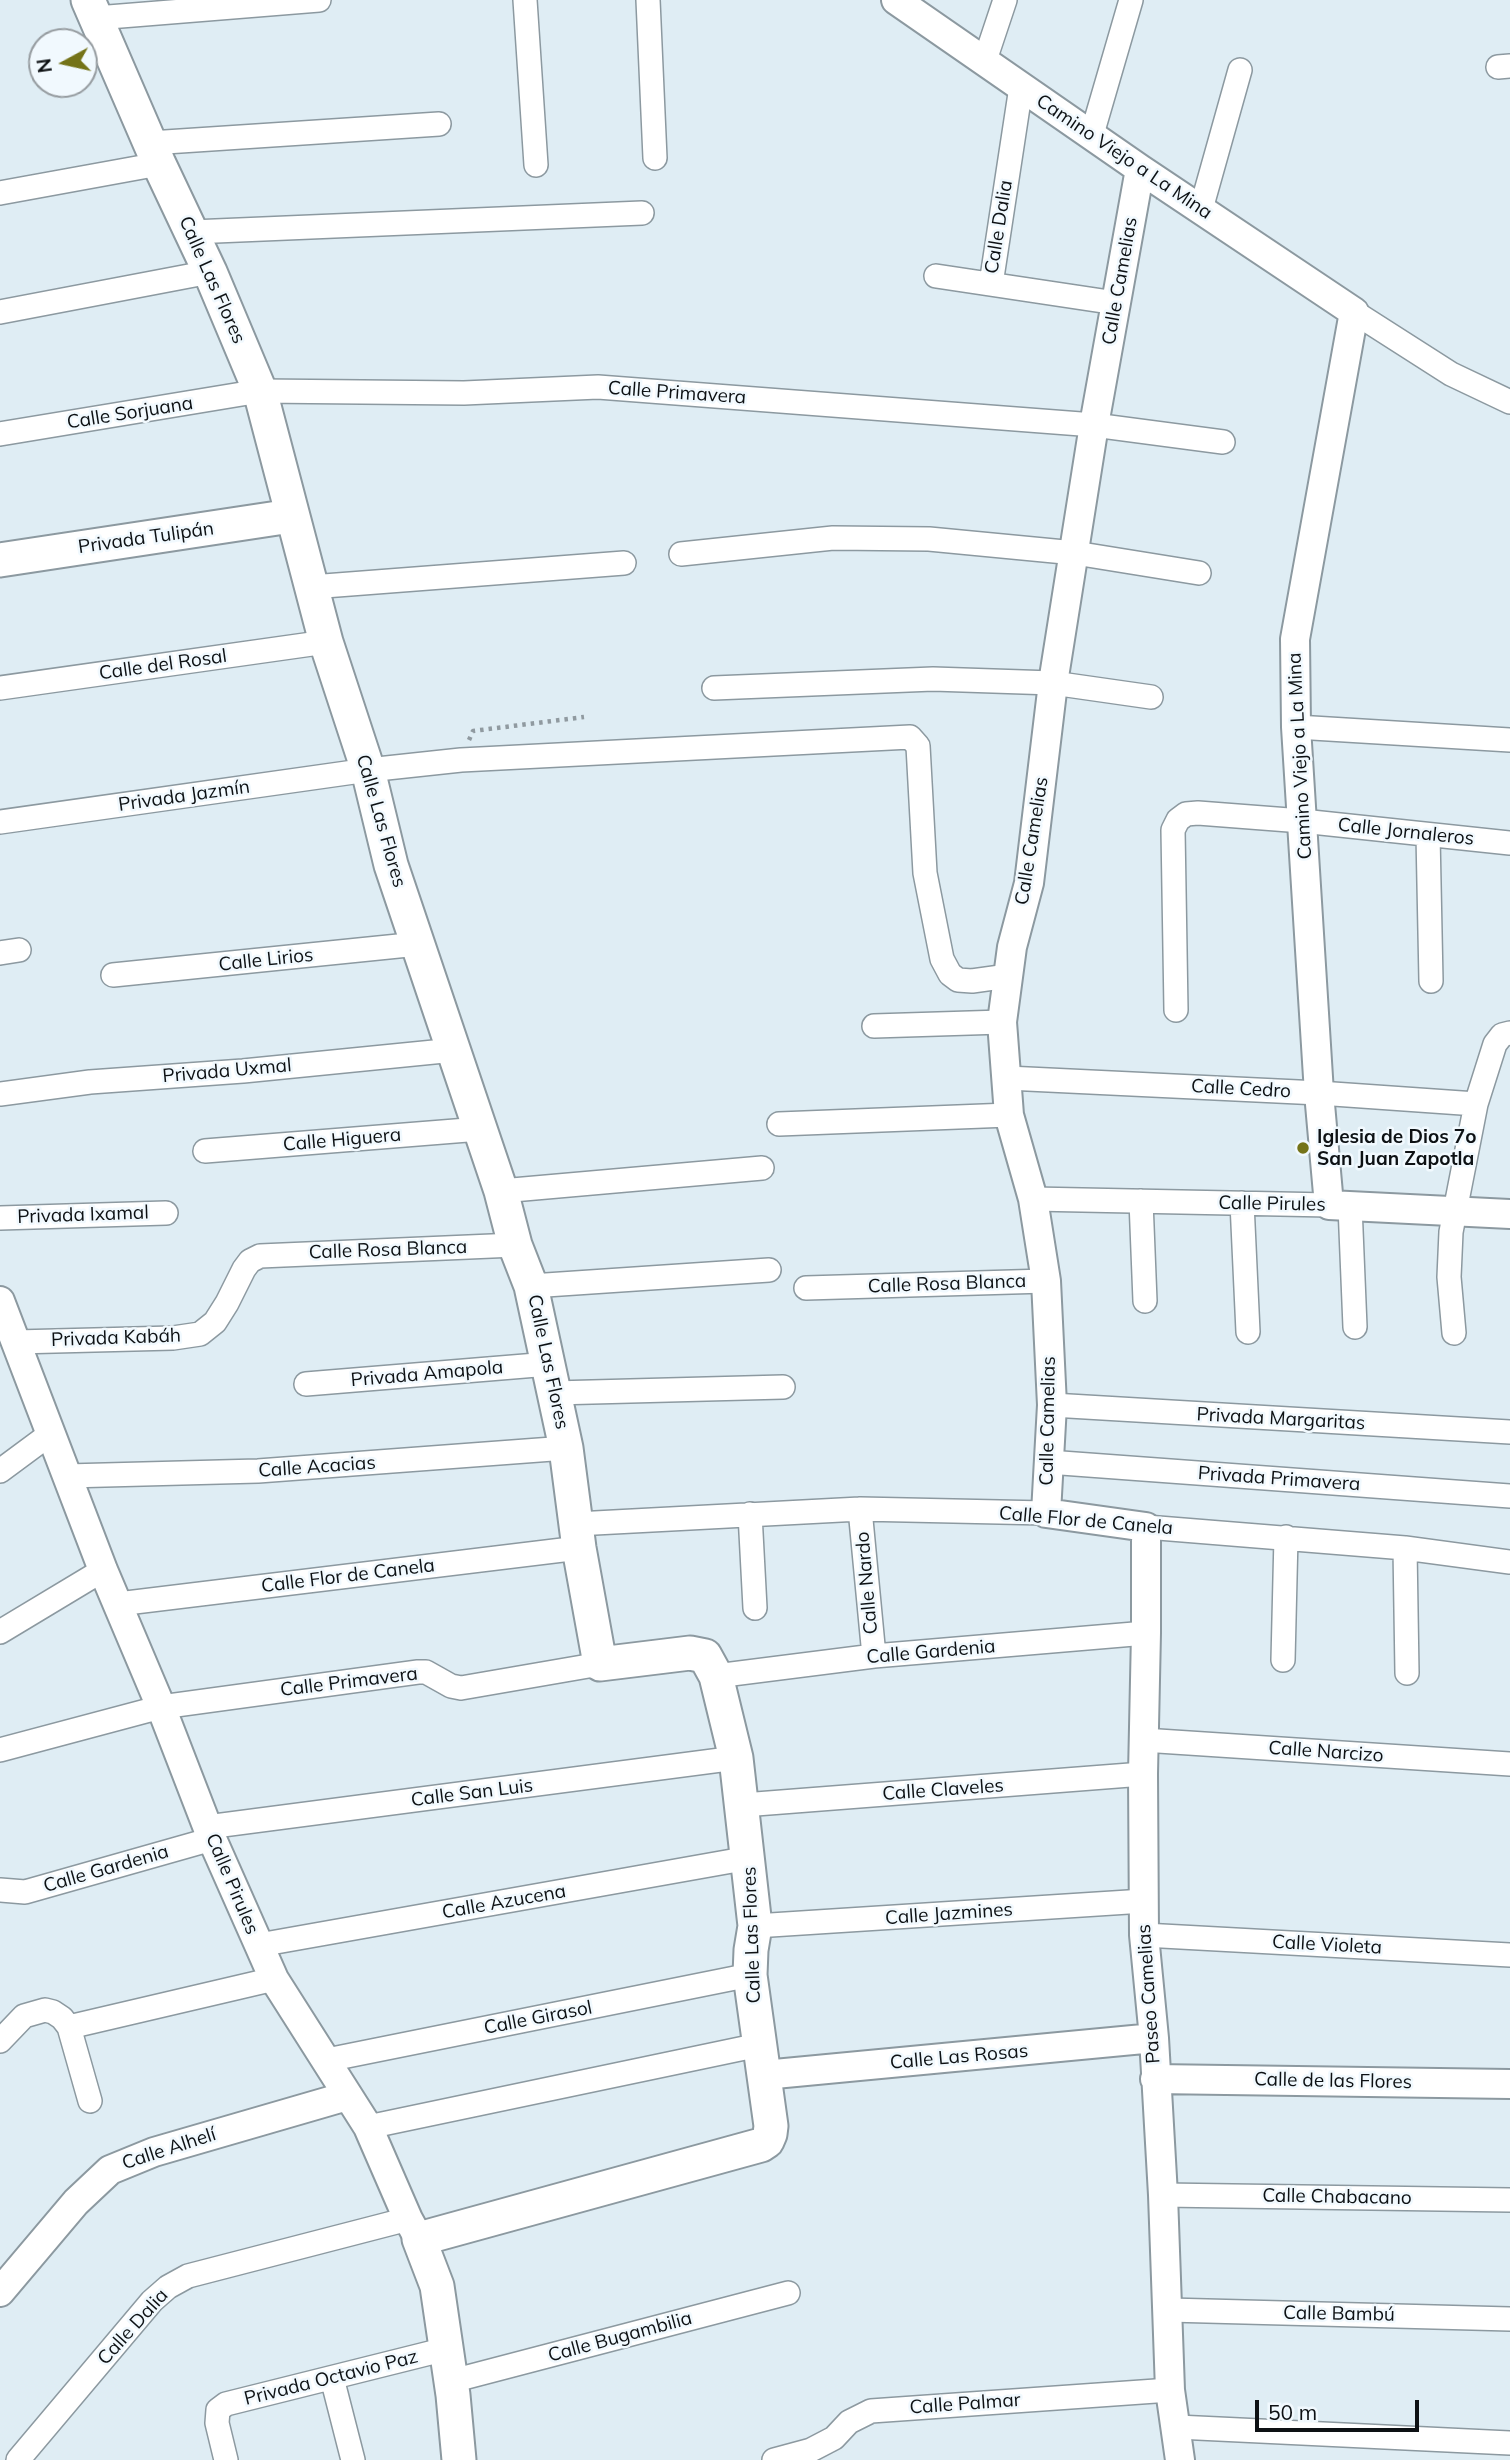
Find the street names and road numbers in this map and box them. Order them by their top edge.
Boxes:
street label: Camino Viejo a La Mina [1032,90,1216,224]
street label: Calle Dalia [980,179,1018,275]
street label: Calle Las Flores [174,213,250,347]
street label: Calle Camelias [1098,215,1142,347]
street label: Calle Primavera [607,377,747,409]
street label: Calle Sorjuana [65,392,195,434]
street label: Privada Tulipán [77,517,215,559]
street label: Calle del Rosal [98,645,228,685]
street label: Camino Viejo a La Mina [1283,652,1317,860]
street label: Calle Las Flores [351,752,411,890]
street label: Privada Jazmín [117,775,251,817]
street label: Calle Camelias [1011,775,1053,907]
street label: Calle Jornaleros [1337,814,1475,850]
street label: Calle Lirios [218,944,314,976]
street label: Privada Uxmal [162,1054,292,1088]
street label: Calle Cedro [1190,1075,1292,1103]
street label: Calle Higuera [282,1123,402,1157]
street label: Calle Pirules [1218,1192,1326,1216]
street label: Privada Ixamal [17,1201,149,1229]
street label: Calle Rosa Blanca [308,1236,468,1264]
street label: Calle Rosa Blanca [867,1270,1027,1298]
street label: Calle Las Flores [523,1293,573,1431]
street label: Privada Kabáh [51,1324,181,1352]
street label: Privada Amapola [350,1356,504,1392]
street label: Calle Camelias [1035,1356,1061,1486]
street label: Privada Margaritas [1196,1403,1366,1435]
street label: Calle Acacias [257,1452,377,1482]
street label: Privada Primavera [1197,1462,1361,1496]
street label: Calle Flor de Canela [998,1502,1174,1540]
street label: Calle Nardo [851,1531,883,1635]
street label: Calle Flor de Canela [260,1554,436,1598]
street label: Calle Gardenia [866,1635,996,1669]
street label: Calle Primavera [279,1662,419,1702]
street label: Calle Narcizo [1268,1737,1384,1767]
street label: Calle San Luis [410,1774,534,1812]
street label: Calle Claveles [881,1774,1005,1806]
street label: Calle Pirules [201,1830,263,1938]
street label: Calle Gardenia [41,1840,171,1898]
street label: Calle Las Flores [738,1866,766,2004]
street label: Calle Azucena [440,1880,568,1924]
street label: Calle Jazmines [884,1898,1014,1930]
street label: Paseo Camelias [1133,1923,1165,2065]
street label: Calle Violeta [1272,1931,1382,1959]
street label: Calle Girasol [482,1996,594,2040]
street label: Calle Las Rosas [889,2040,1029,2074]
street label: Calle de las Flores [1254,2068,1412,2094]
street label: Calle Alhelí [119,2123,219,2175]
street label: Calle Chabacano [1262,2184,1412,2210]
street label: Calle Dalia [93,2284,173,2370]
street label: Calle Bambú [1283,2302,1395,2326]
street label: Calle Bugambilia [545,2307,695,2367]
street label: Privada Octavio Paz [242,2345,420,2411]
street label: Calle Palmar [909,2389,1021,2419]

